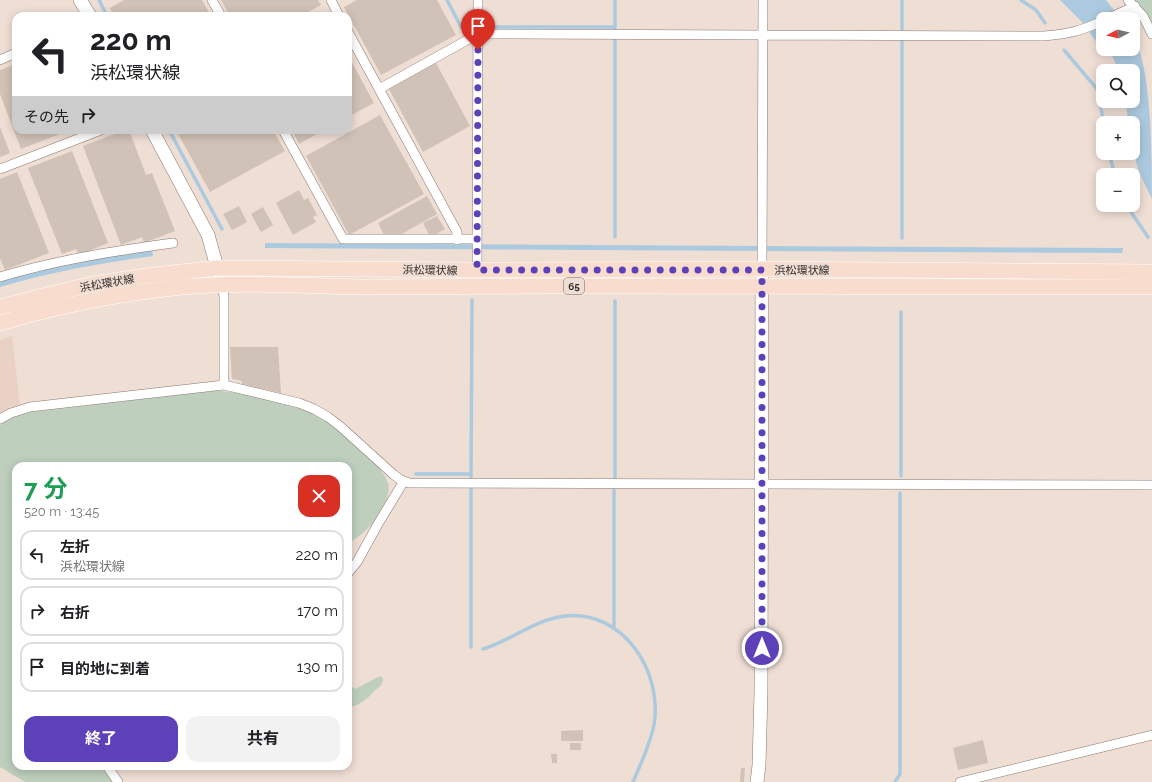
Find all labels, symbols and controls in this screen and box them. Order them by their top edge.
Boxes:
pin [461,9,495,50]
north arrow [1096,12,1140,56]
map controls [1096,12,1140,212]
icon: arrive [467,15,489,37]
text: 220 m [90,24,172,57]
icon: left [24,28,76,80]
text: 浜松環状線 [90,62,180,83]
button: search [1096,64,1140,108]
icon: right [77,104,99,126]
text: その先 [24,108,69,126]
button: + [1096,116,1140,160]
button: − [1096,168,1140,212]
street label: 浜松環状線 [402,264,458,277]
street label: 浜松環状線 [775,264,830,277]
street label: 浜松環状線 [79,272,135,295]
road number: 65 [564,278,584,294]
text: 7 分 [24,474,67,503]
button: close [298,475,340,517]
text: 520 m · 13:45 [24,504,99,519]
text: 左折 [60,538,90,556]
icon: left [26,544,48,566]
text: 220 m [296,546,338,564]
text: 浜松環状線 [60,559,125,574]
icon: right [26,600,48,622]
text: 170 m [297,602,338,620]
text: 右折 [60,604,90,622]
position arrow [741,627,783,669]
icon: arrive [26,656,48,678]
text: 130 m [297,658,338,676]
text: 目的地に到着 [60,660,150,678]
button: 終了 [24,716,178,762]
button: 共有 [186,716,340,762]

